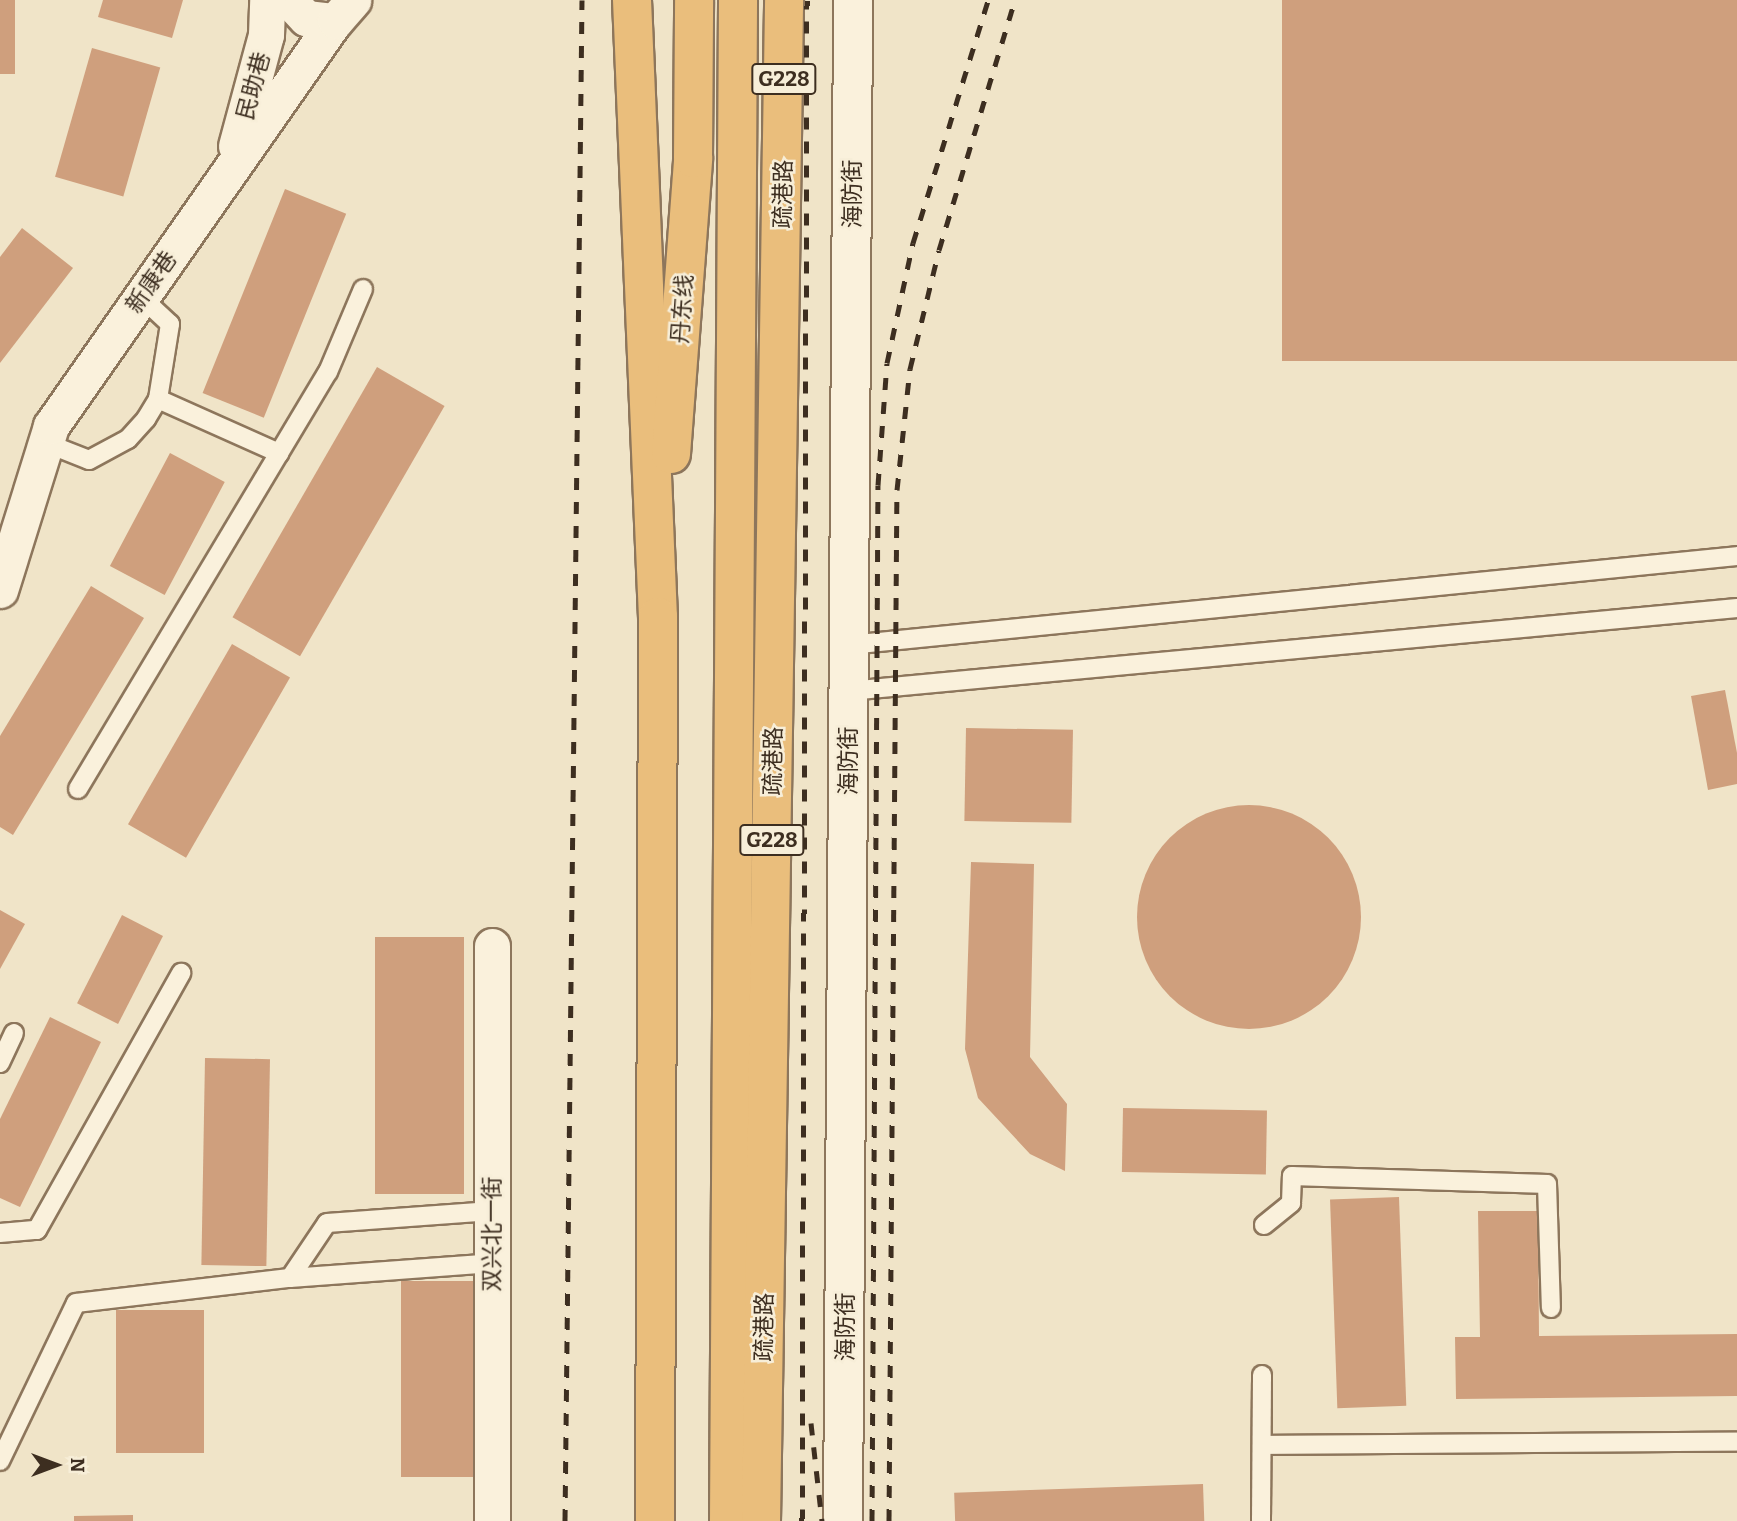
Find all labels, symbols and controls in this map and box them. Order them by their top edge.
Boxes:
street label: 民助巷 [231,49,275,123]
road number: G228 [751,62,817,96]
street label: 疏港路 [769,159,797,229]
street label: 海防街 [838,160,866,228]
street label: 新康巷 [120,246,182,318]
street label: 丹东线 [666,274,698,344]
street label: 疏港路 [759,726,787,796]
street label: 海防街 [834,727,862,795]
road number: G228 [739,822,805,858]
street label: 双兴北一街 [478,1177,506,1291]
street label: 疏港路 [750,1292,778,1362]
street label: 海防街 [831,1293,859,1361]
north arrow [21,1430,91,1500]
text: N [66,1458,89,1472]

